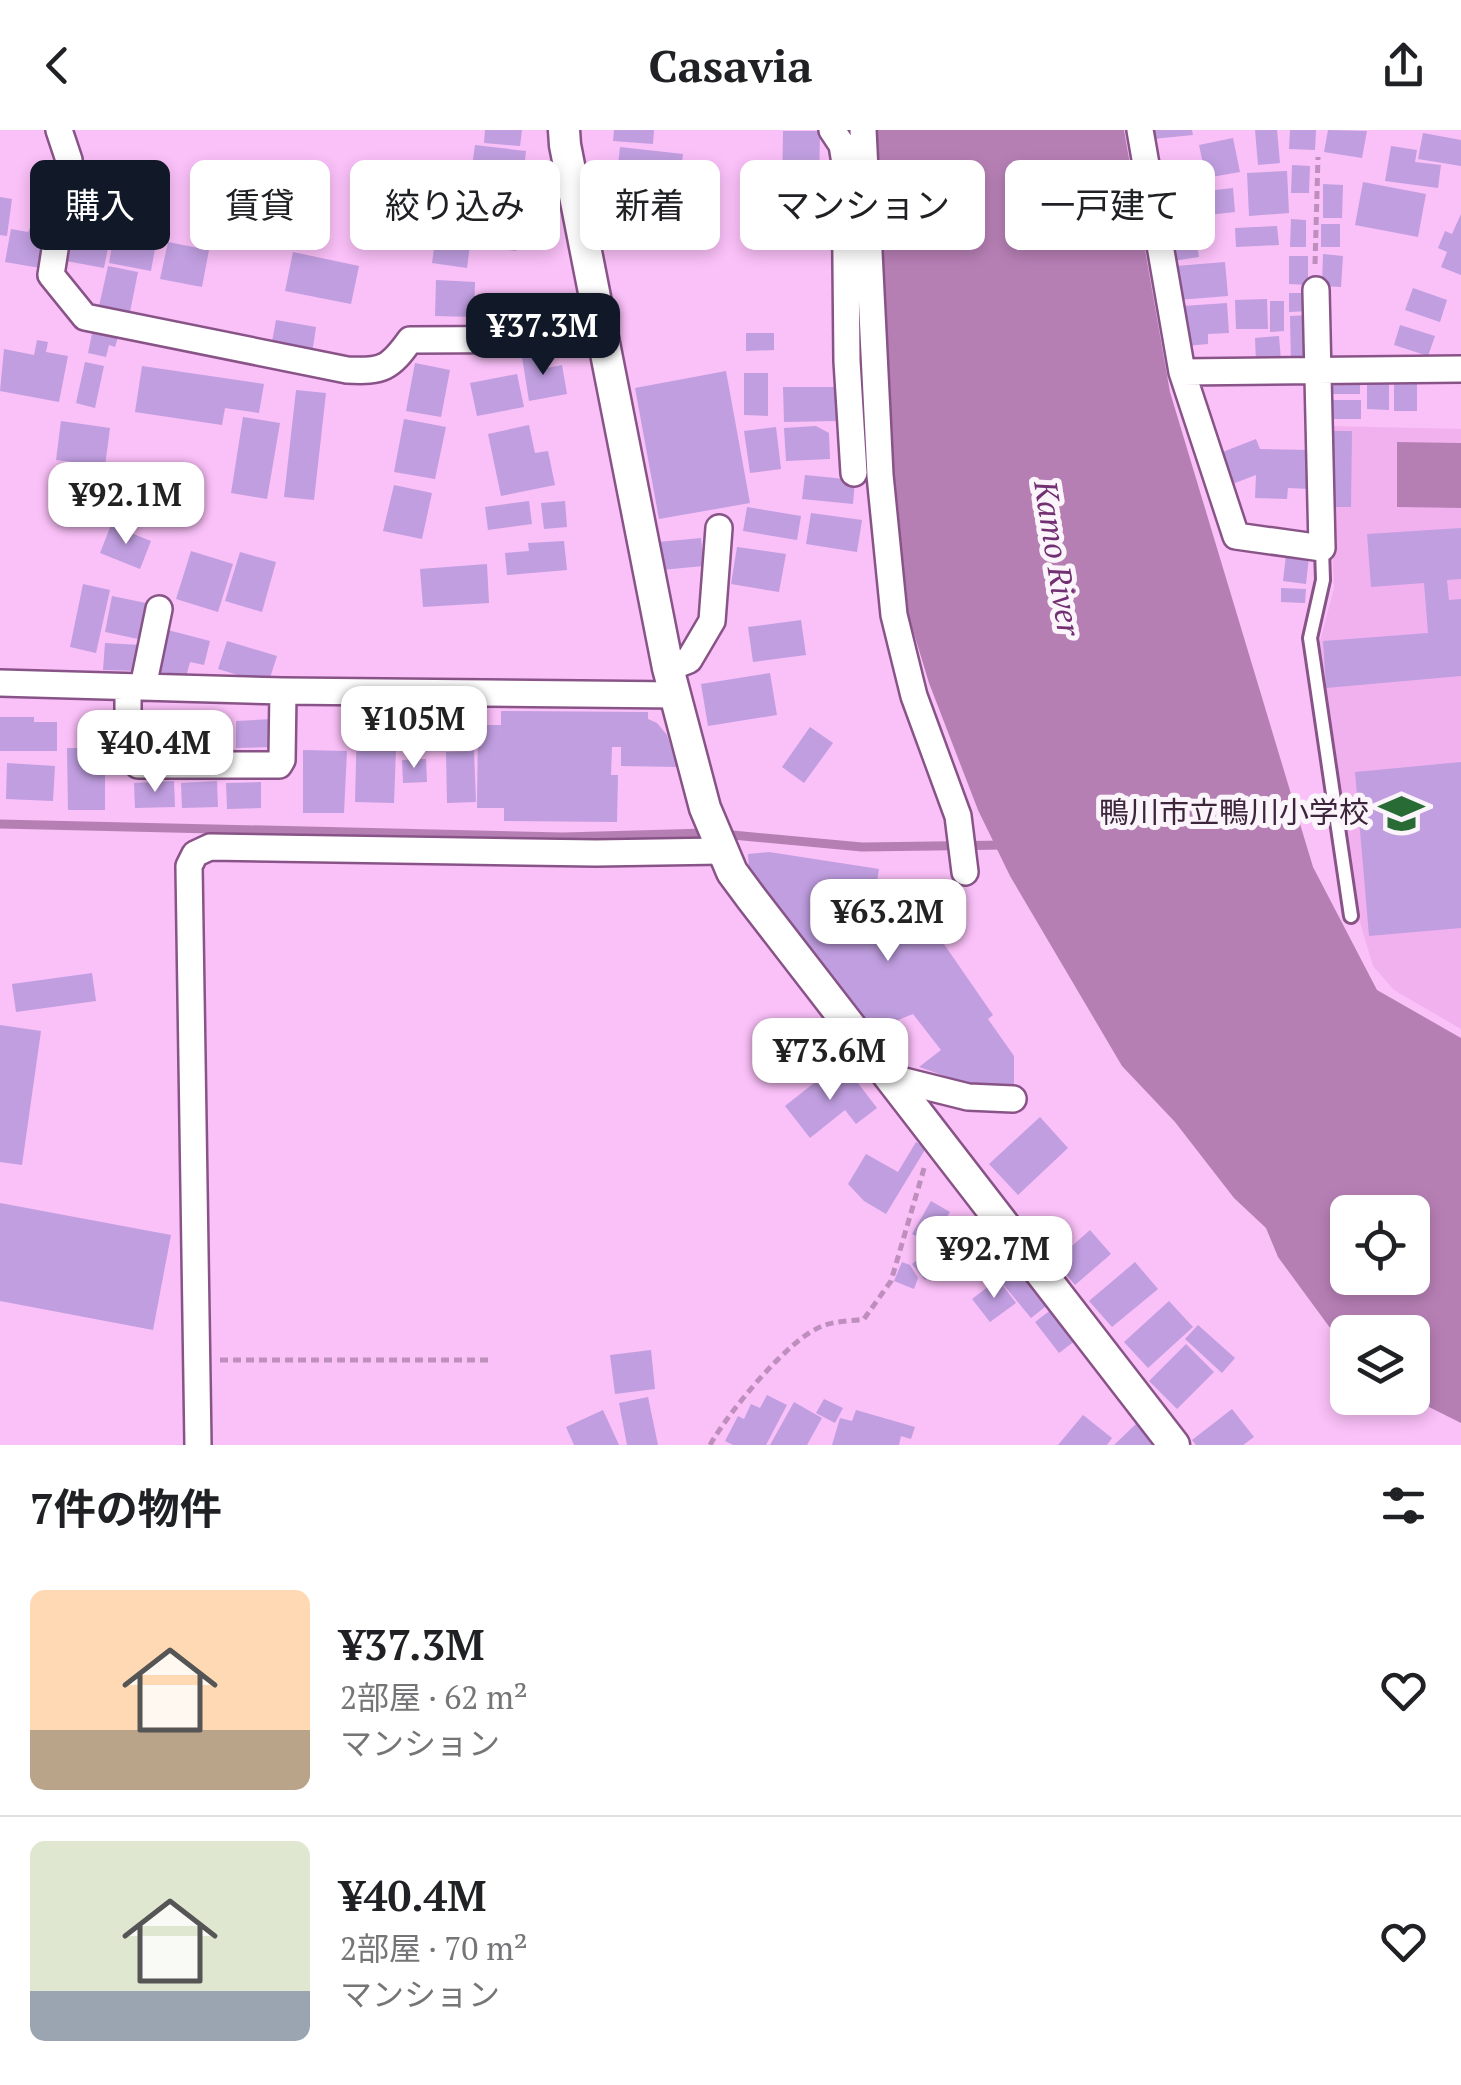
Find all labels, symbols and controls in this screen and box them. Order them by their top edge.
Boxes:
text: Casavia [648,35,813,95]
icon: back [30,38,85,93]
icon: share [1376,38,1431,93]
chip: 購入 [30,160,170,250]
chip: 賃貸 [190,160,330,250]
chip: 絞り込み [350,160,560,250]
chip: 新着 [580,160,720,250]
chip: マンション [740,160,985,250]
chip: 一戸建て [1005,160,1215,250]
pin: ¥37.3M [462,293,624,378]
text: ¥37.3M [488,304,598,346]
pin: ¥92.1M [45,462,207,547]
text: ¥92.1M [70,473,182,515]
water label: Kamo River [1025,476,1091,640]
pin: ¥105M [344,686,484,771]
text: ¥105M [363,697,465,739]
pin: ¥40.4M [74,710,236,795]
text: ¥40.4M [99,721,211,763]
school or university icon: 鴨川市立鴨川小学校 [1378,789,1426,837]
place label: 鴨川市立鴨川小学校 [1099,792,1369,832]
pin: ¥63.2M [807,879,969,964]
text: ¥63.2M [832,890,944,932]
pin: ¥73.6M [749,1018,911,1103]
text: ¥73.6M [774,1029,886,1071]
map controls [1330,1195,1430,1415]
button: locate [1330,1195,1430,1295]
pin: ¥92.7M [913,1216,1075,1301]
text: ¥92.7M [938,1227,1050,1269]
button: layers [1330,1315,1430,1415]
icon: filters [1376,1478,1431,1533]
text: 7件の物件 [30,1480,222,1536]
text: ¥37.3M [340,1616,484,1672]
icon: home [110,1630,230,1750]
icon: heart [1376,1663,1431,1718]
text: 2部屋 · 62 m² [340,1676,528,1718]
text: マンション [340,1722,500,1764]
text: ¥40.4M [340,1867,486,1923]
icon: home [110,1881,230,2001]
icon: heart [1376,1914,1431,1969]
text: 2部屋 · 70 m² [340,1927,528,1969]
text: マンション [340,1973,500,2015]

